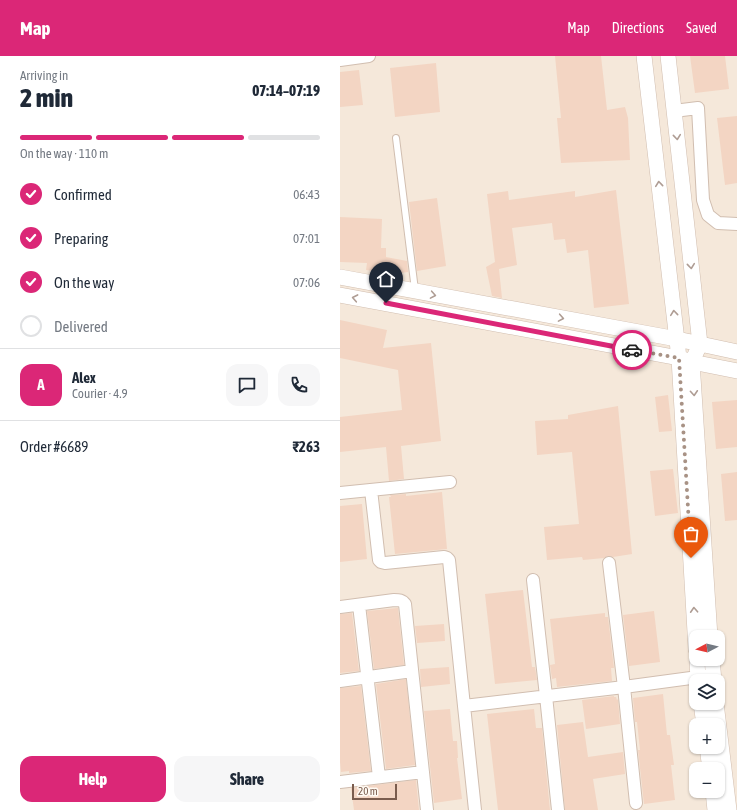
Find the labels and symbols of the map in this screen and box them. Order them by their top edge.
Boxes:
one-way arrow [672,133,681,140]
one-way arrow [655,181,664,187]
pin [369,262,403,303]
one-way arrow [687,263,696,269]
one-way arrow [430,290,437,298]
one-way arrow [352,294,358,302]
one-way arrow [669,310,678,316]
one-way arrow [558,313,564,322]
courier [612,330,652,370]
one-way arrow [690,390,699,396]
pin [674,517,708,558]
one-way arrow [689,607,698,613]
north arrow [689,630,725,666]
scale bar [352,782,397,801]

